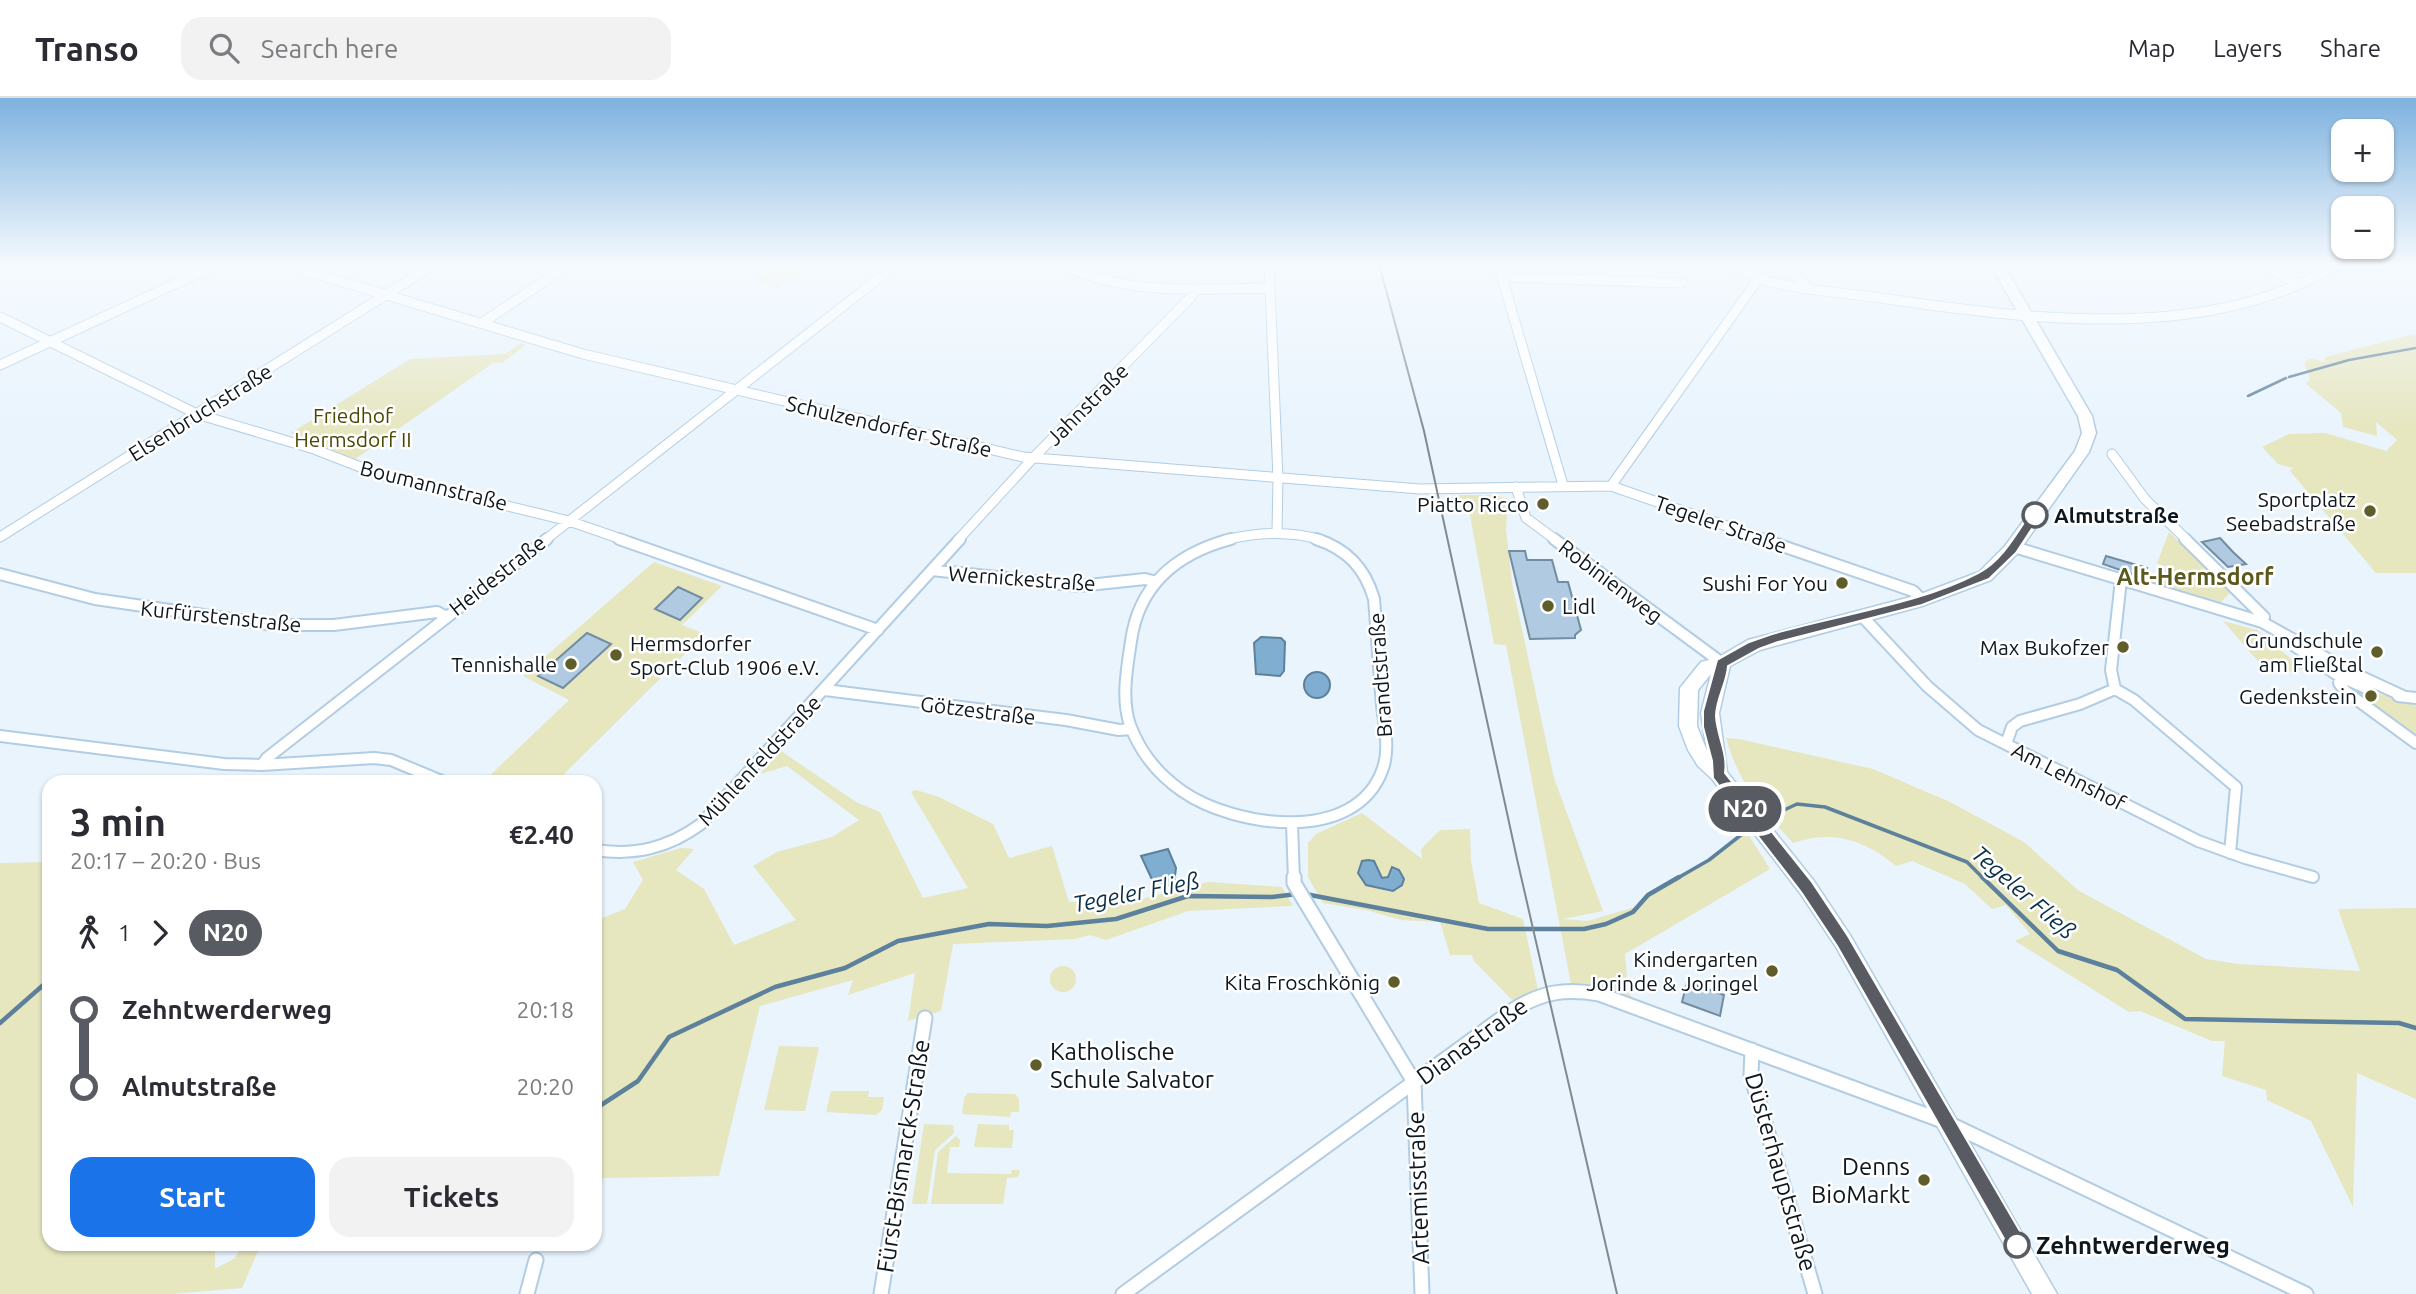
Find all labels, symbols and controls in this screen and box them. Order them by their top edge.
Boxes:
search box [181,17,671,80]
icon: search [205,29,243,67]
text: Transo [35,30,139,67]
text: Search here [261,34,398,63]
text: Map [2128,35,2175,62]
text: Layers [2213,35,2282,62]
text: Share [2320,35,2381,62]
map controls [2331,119,2394,259]
button: + [2331,119,2394,182]
button: − [2331,196,2394,259]
street label: Elsenbruchstraße [124,358,276,466]
street label: Jahnstraße [1041,358,1133,450]
street label: Schulzendorfer Straße [784,391,994,461]
park label: Friedhof Hermsdorf II [294,403,412,451]
street label: Boumannstraße [358,455,510,515]
place label: Sportplatz Seebadstraße [2226,487,2356,535]
street label: Tegeler Straße [1652,490,1790,558]
place label: Piatto Ricco [1417,492,1529,516]
marker: Piatto Ricco [1535,496,1551,512]
marker: Almutstraße [2022,502,2048,528]
place label: Almutstraße [2054,503,2179,527]
marker: Sportplatz Seebadstraße [2362,503,2378,519]
street label: Heidestraße [444,530,550,620]
street label: Robinienweg [1555,534,1667,628]
street label: Wernickestraße [947,561,1097,595]
district label: Alt-Hermsdorf [2117,564,2274,589]
place label: Sushi For You [1702,571,1828,595]
marker: Sushi For You [1834,575,1850,591]
place label: Lidl [1562,594,1596,618]
street label: Kurfürstenstraße [139,596,303,636]
marker: Lidl [1540,598,1556,614]
street label: Brandtstraße [1364,612,1396,738]
place label: Grundschule am Fließtal [2245,628,2363,676]
place label: Hermsdorfer Sport-Club 1906 e.V. [630,631,819,679]
place label: Max Bukofzer [1980,635,2109,659]
marker: Max Bukofzer [2115,639,2131,655]
marker: Grundschule am Fließtal [2369,644,2385,660]
marker: Hermsdorfer Sport-Club 1906 e.V. [608,647,624,663]
place label: Tennishalle [451,652,557,676]
marker: Tennishalle [563,656,579,672]
place label: Gedenkstein [2239,684,2357,708]
marker: Gedenkstein [2363,688,2379,704]
street label: Mühlenfeldstraße [693,690,825,830]
street label: Götzestraße [919,691,1037,729]
street label: Am Lehnshof [2008,737,2131,815]
line badge: N20 [1705,786,1785,832]
text: N20 [1723,795,1767,822]
text: 3 min [70,801,166,843]
text: €2.40 [509,820,574,849]
water label: Tegeler Fließ [1967,840,2081,944]
text: 20:17 – 20:20 · Bus [70,848,261,873]
water label: Tegeler Fließ [1071,867,1202,917]
icon: walk [70,914,108,952]
icon: forward [141,914,179,952]
text: N20 [203,919,248,946]
text: 1 [118,920,131,945]
place label: Kindergarten Jorinde & Joringel [1586,947,1758,995]
marker: Kindergarten Jorinde & Joringel [1764,963,1780,979]
place label: Kita Froschkönig [1224,970,1380,994]
marker: Kita Froschkönig [1386,974,1402,990]
street label: Dianastraße [1411,992,1533,1090]
text: Zehntwerderweg [122,995,332,1024]
text: 20:18 [516,997,574,1022]
street label: Fürst-Bismarck-Straße [871,1037,935,1275]
place label: Katholische Schule Salvator [1050,1038,1214,1093]
marker: Katholische Schule Salvator [1028,1057,1044,1073]
street label: Düsterhauptstraße [1740,1070,1822,1274]
text: Almutstraße [122,1072,277,1101]
text: 20:20 [516,1074,574,1099]
street label: Artemisstraße [1402,1111,1434,1265]
place label: Denns BioMarkt [1811,1153,1911,1208]
button: Start [70,1157,315,1237]
button: Tickets [329,1157,574,1237]
marker: Denns BioMarkt [1916,1172,1932,1188]
marker: Zehntwerderweg [2004,1232,2030,1258]
place label: Zehntwerderweg [2036,1232,2230,1259]

